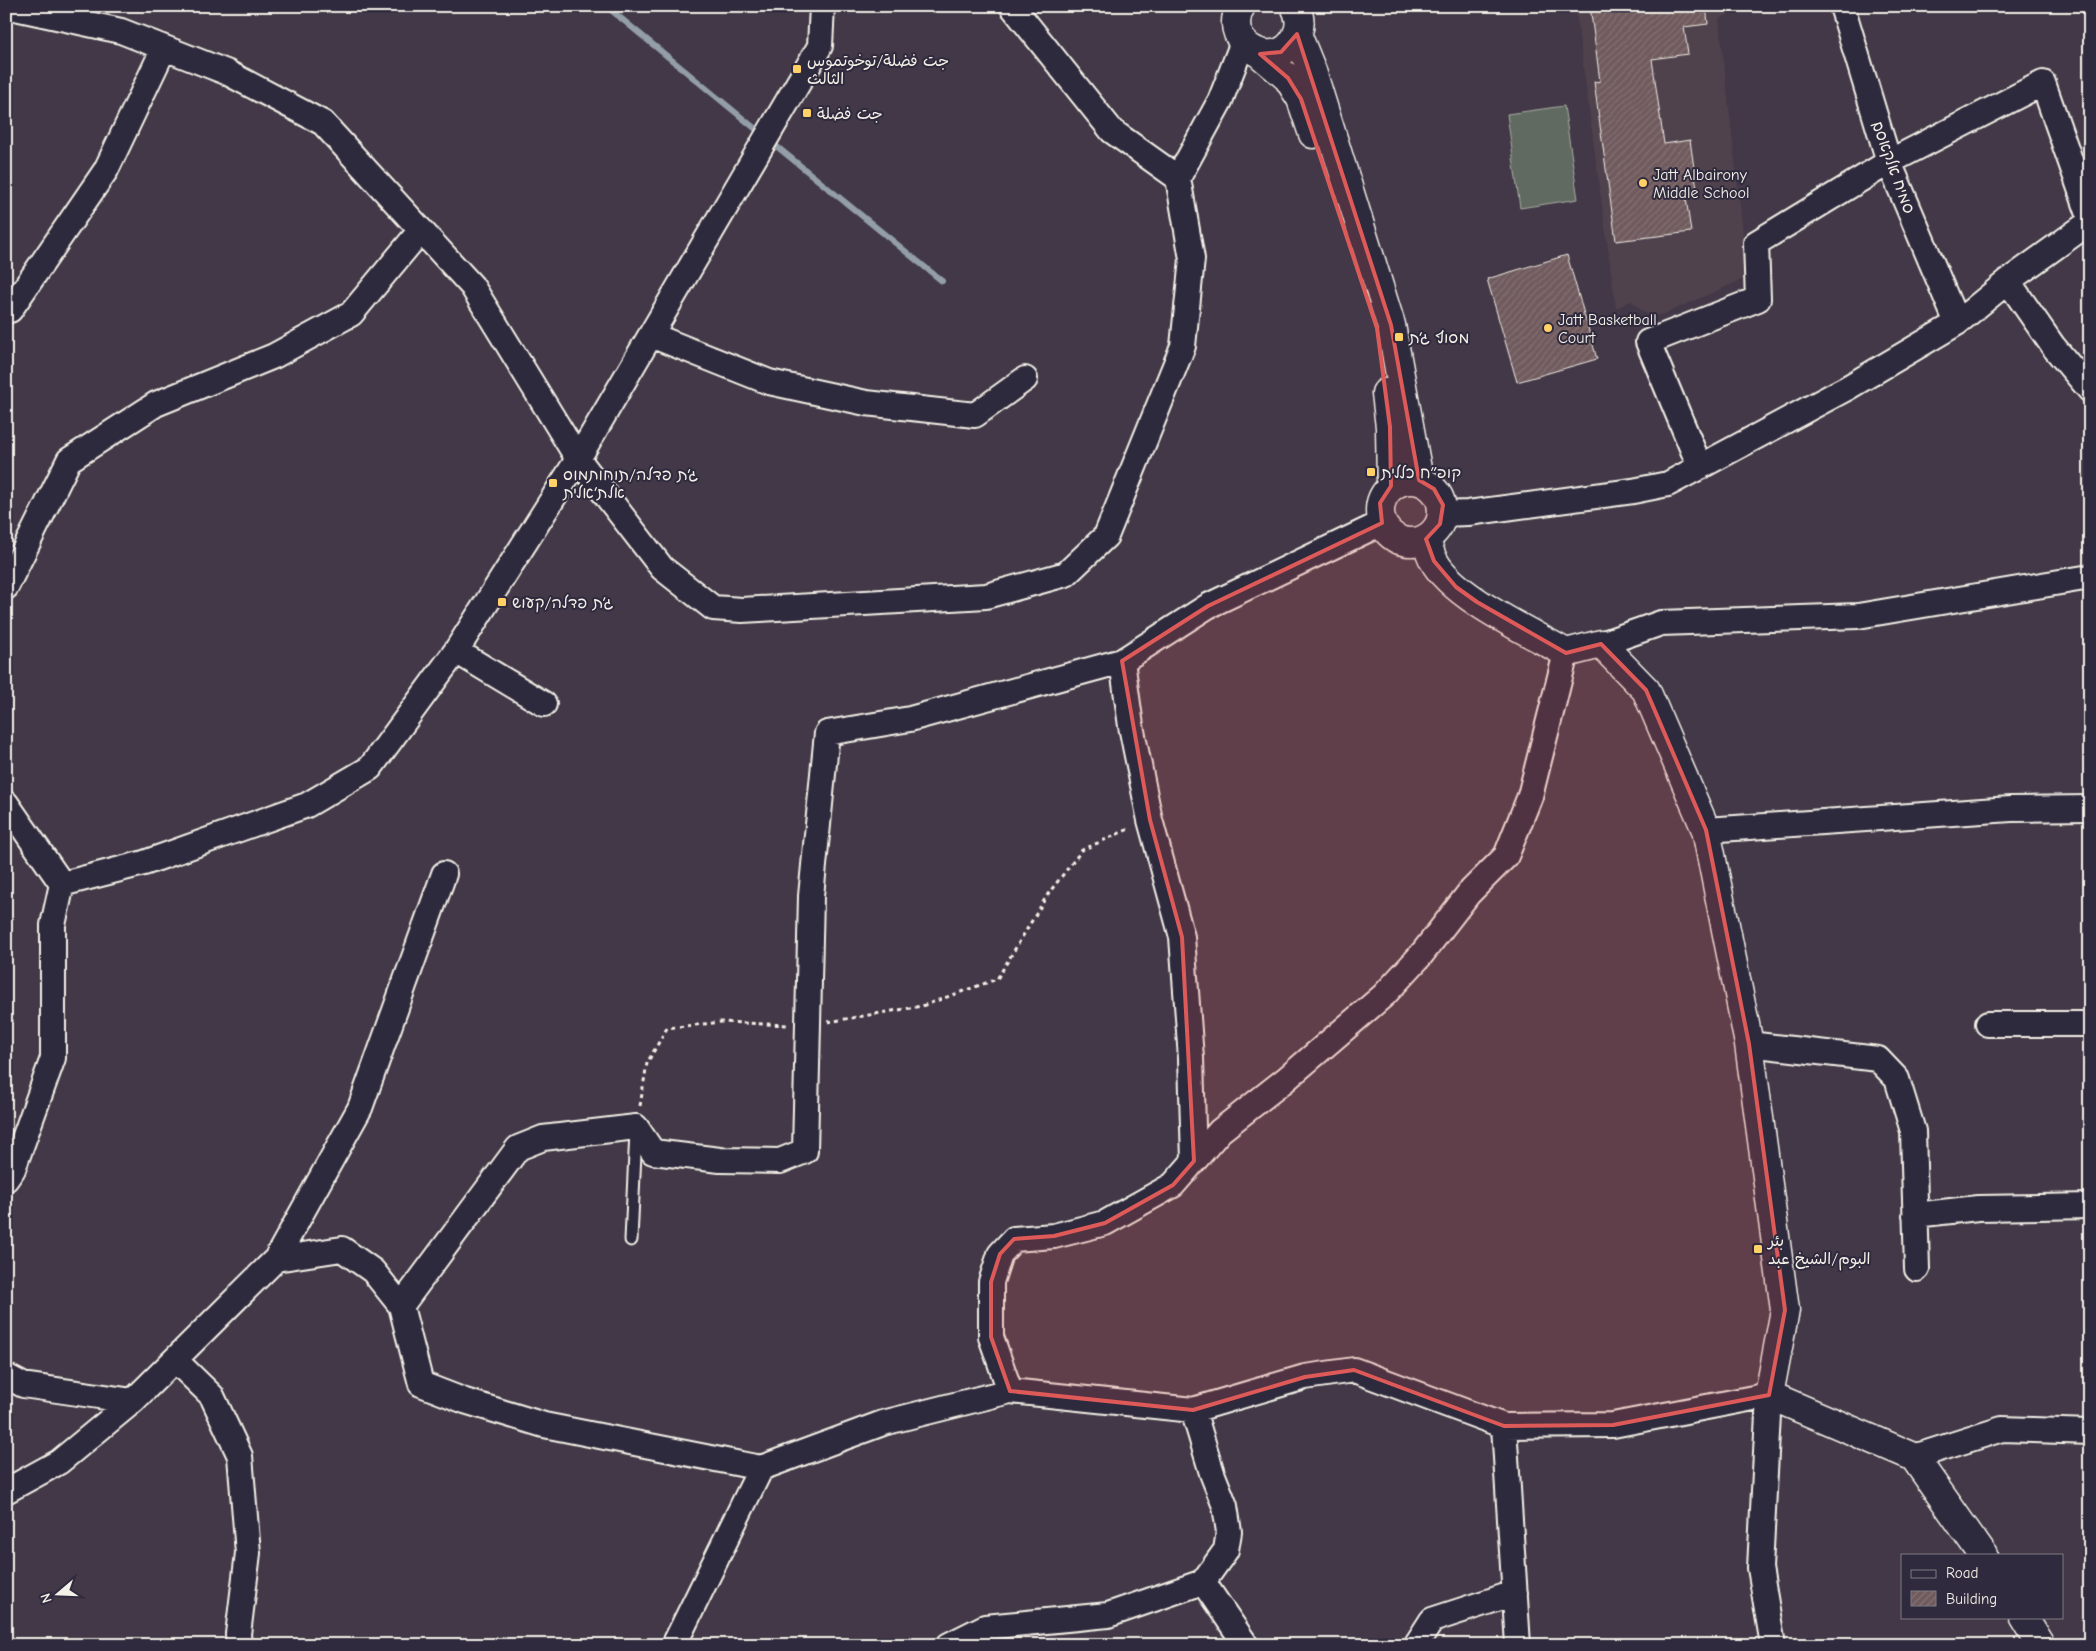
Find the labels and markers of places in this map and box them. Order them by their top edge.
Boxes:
place label: جت فضلة/توخوتموس الثالث [807,52,949,88]
marker: جت فضلة/توخوتموس الثالث [791,63,803,75]
place label: جت فضلة [817,105,883,123]
marker: جت فضلة [801,107,813,119]
place label: Jatt Albairony Middle School [1653,166,1749,202]
marker: Jatt Albairony Middle School [1637,177,1649,189]
place label: Jatt Basketball Court [1558,311,1657,347]
marker: Jatt Basketball Court [1542,322,1554,334]
place label: מסוף ג׳ת [1408,329,1470,347]
marker: מסוף ג׳ת [1393,331,1405,343]
place label: קופ״ח כללית [1380,464,1461,482]
place label: ג׳ת פדלה/תוחותמוס אלת׳אלית [562,466,698,502]
marker: קופ״ח כללית [1365,466,1377,478]
marker: ג׳ת פדלה/תוחותמוס אלת׳אלית [547,477,559,489]
place label: ג׳ת פדלה/קעוש [512,594,614,613]
marker: ג׳ת פדלה/קעוש [496,596,508,608]
place label: بئر البوم/الشيخ عبد [1766,1232,1871,1271]
marker: بئر البوم/الشيخ عبد [1752,1243,1764,1255]

